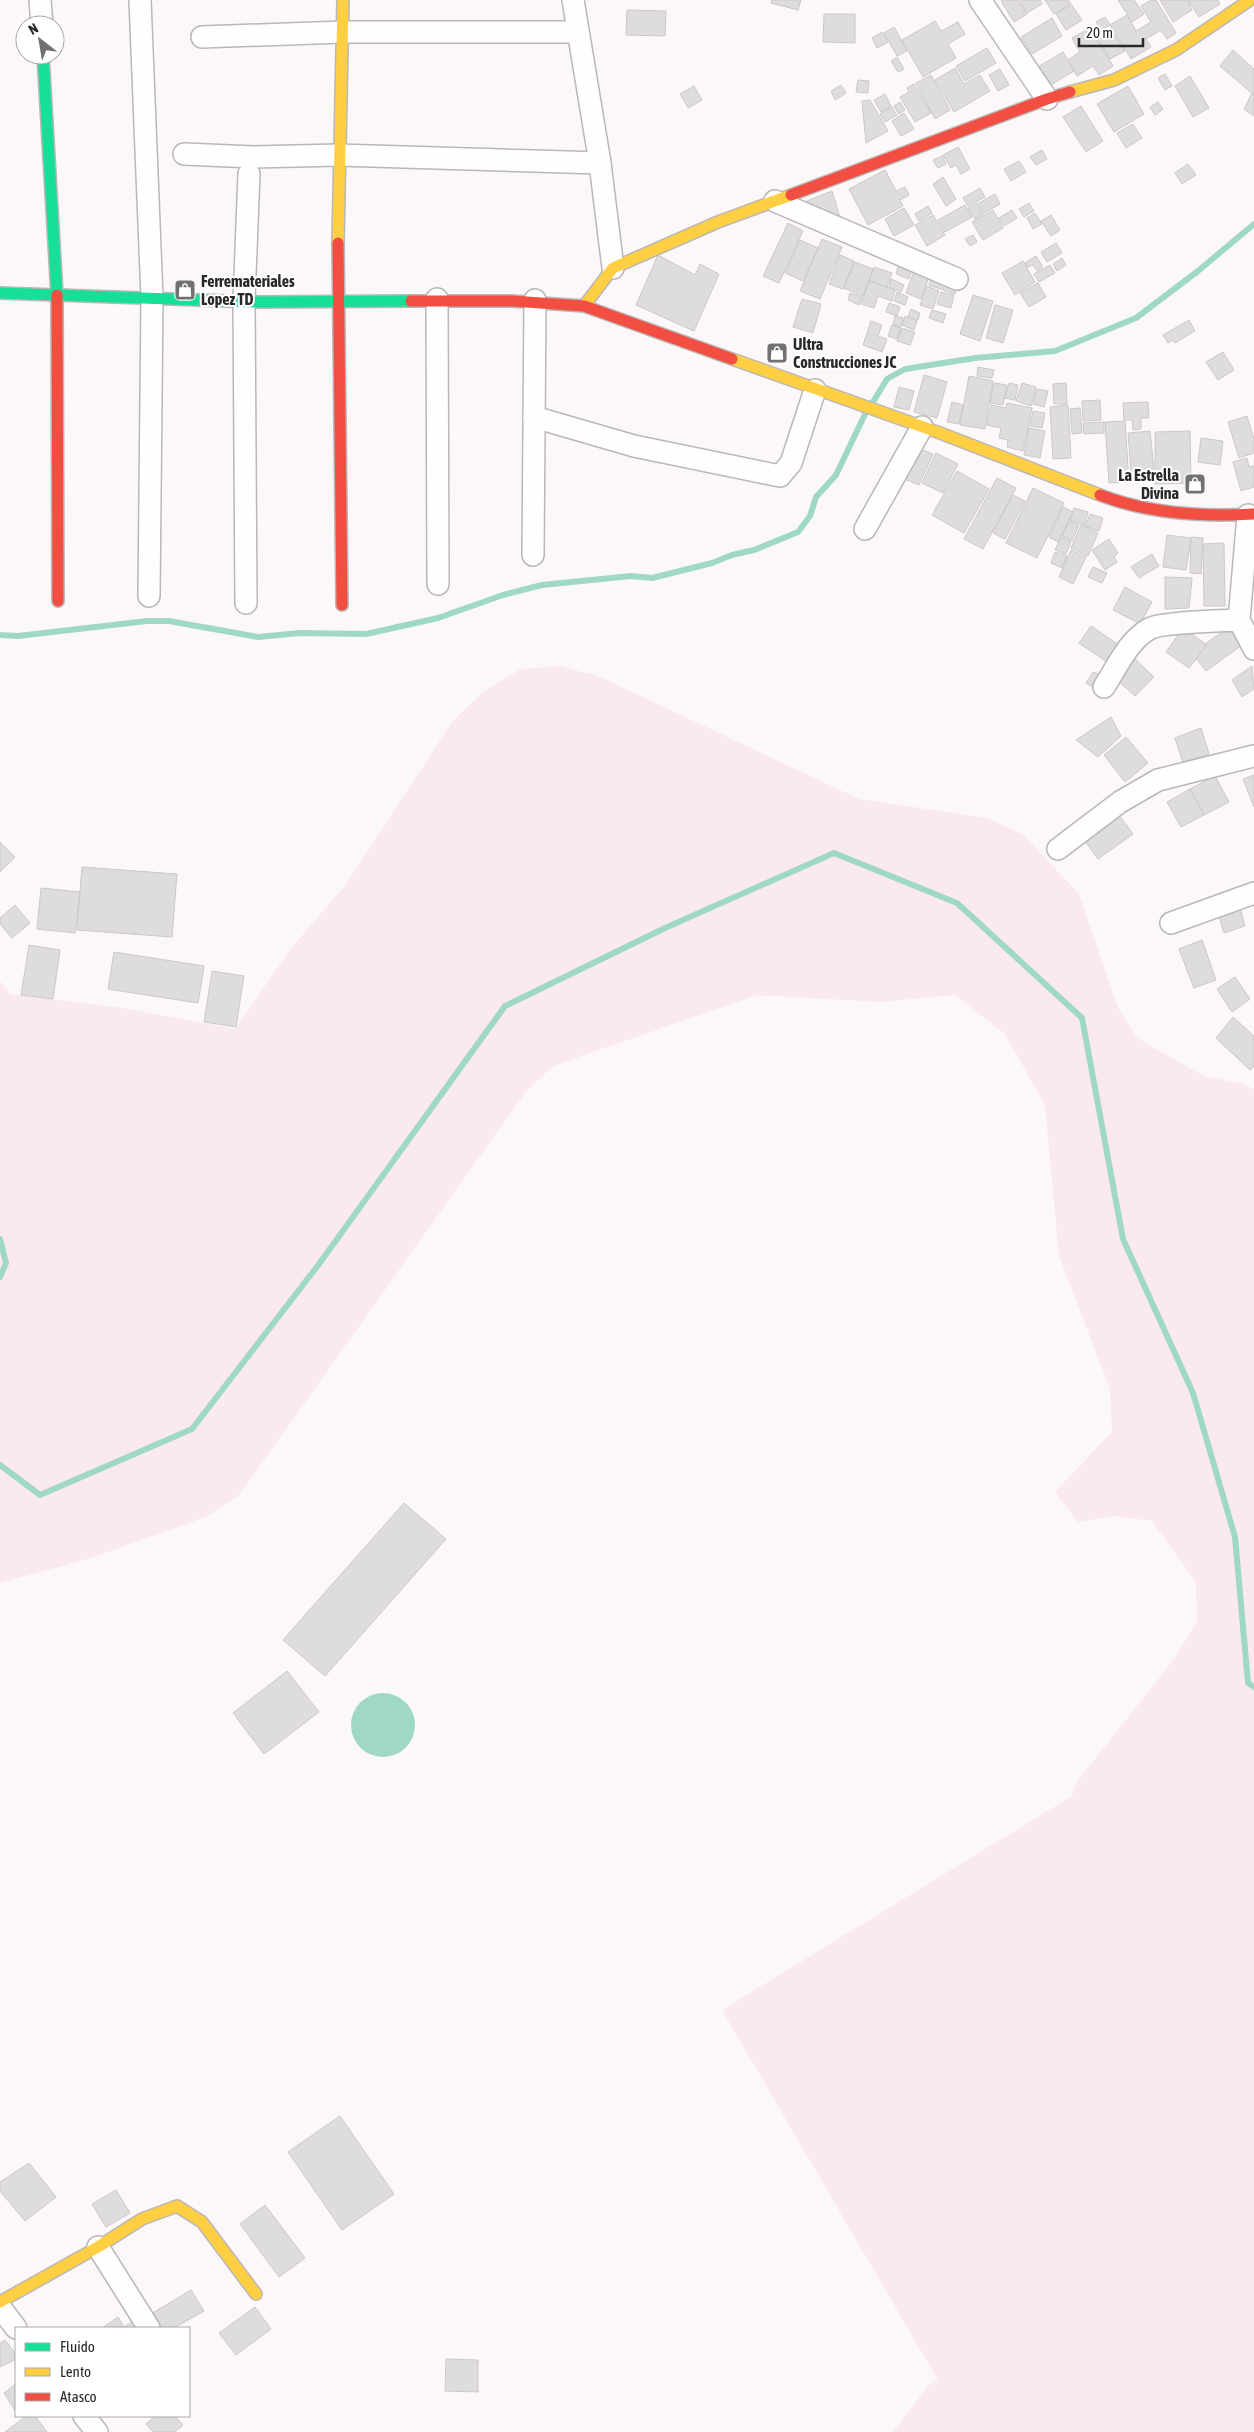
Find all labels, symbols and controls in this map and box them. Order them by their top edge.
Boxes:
north arrow [15,15,65,65]
scale bar [1079,15,1143,47]
text: N [26,20,41,38]
text: 20 m [1086,24,1113,41]
place label: Ferremateriales Lopez TD [201,272,295,308]
shop icon: Ferremateriales Lopez TD [173,278,197,302]
place label: Ultra Construcciones JC [793,335,897,371]
shop icon: Ultra Construcciones JC [765,341,789,365]
place label: La Estrella Divina [1118,466,1179,502]
shop icon: La Estrella Divina [1183,472,1207,496]
legend [15,2327,190,2417]
text: Fluido [60,2338,95,2355]
text: Lento [60,2363,91,2380]
text: Atasco [60,2388,97,2405]

